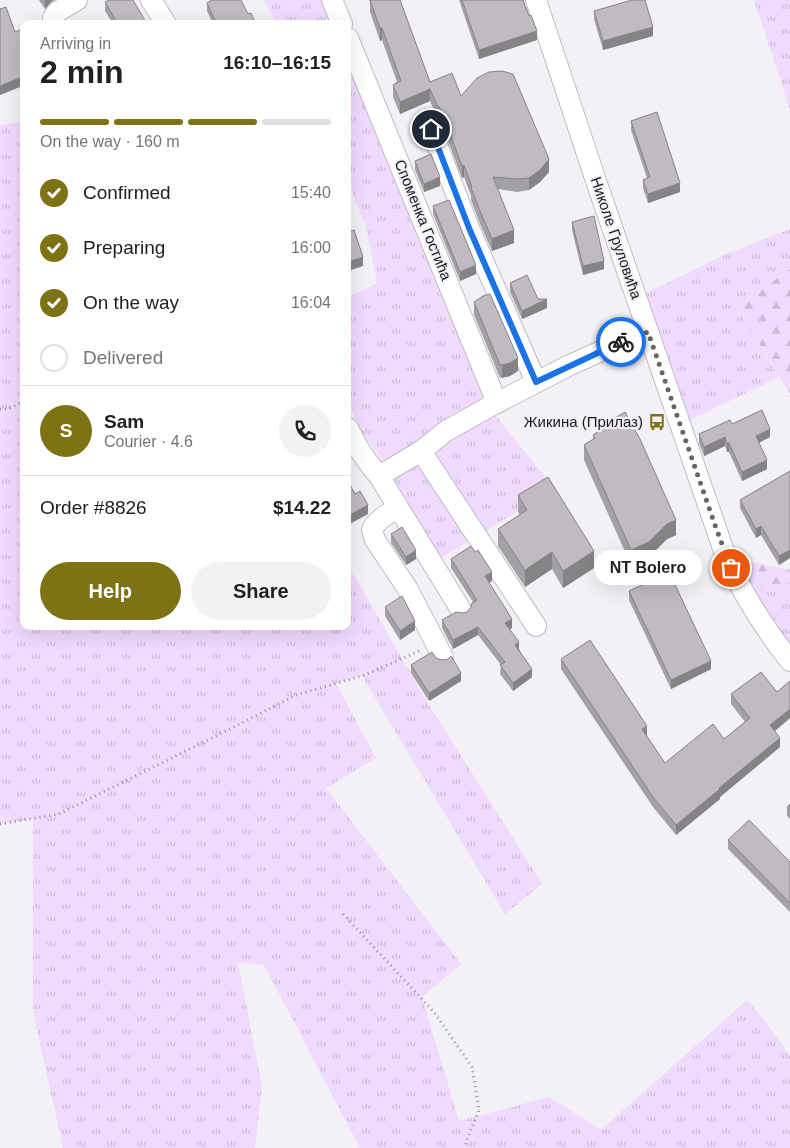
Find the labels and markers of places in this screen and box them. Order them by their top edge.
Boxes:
pin [410,108,452,150]
bus stop icon: Жикина (Прилаз) [647,412,667,432]
place label: Жикина (Прилаз) [524,413,643,430]
pin [710,547,752,589]
callout: NT Bolero [594,550,701,586]

